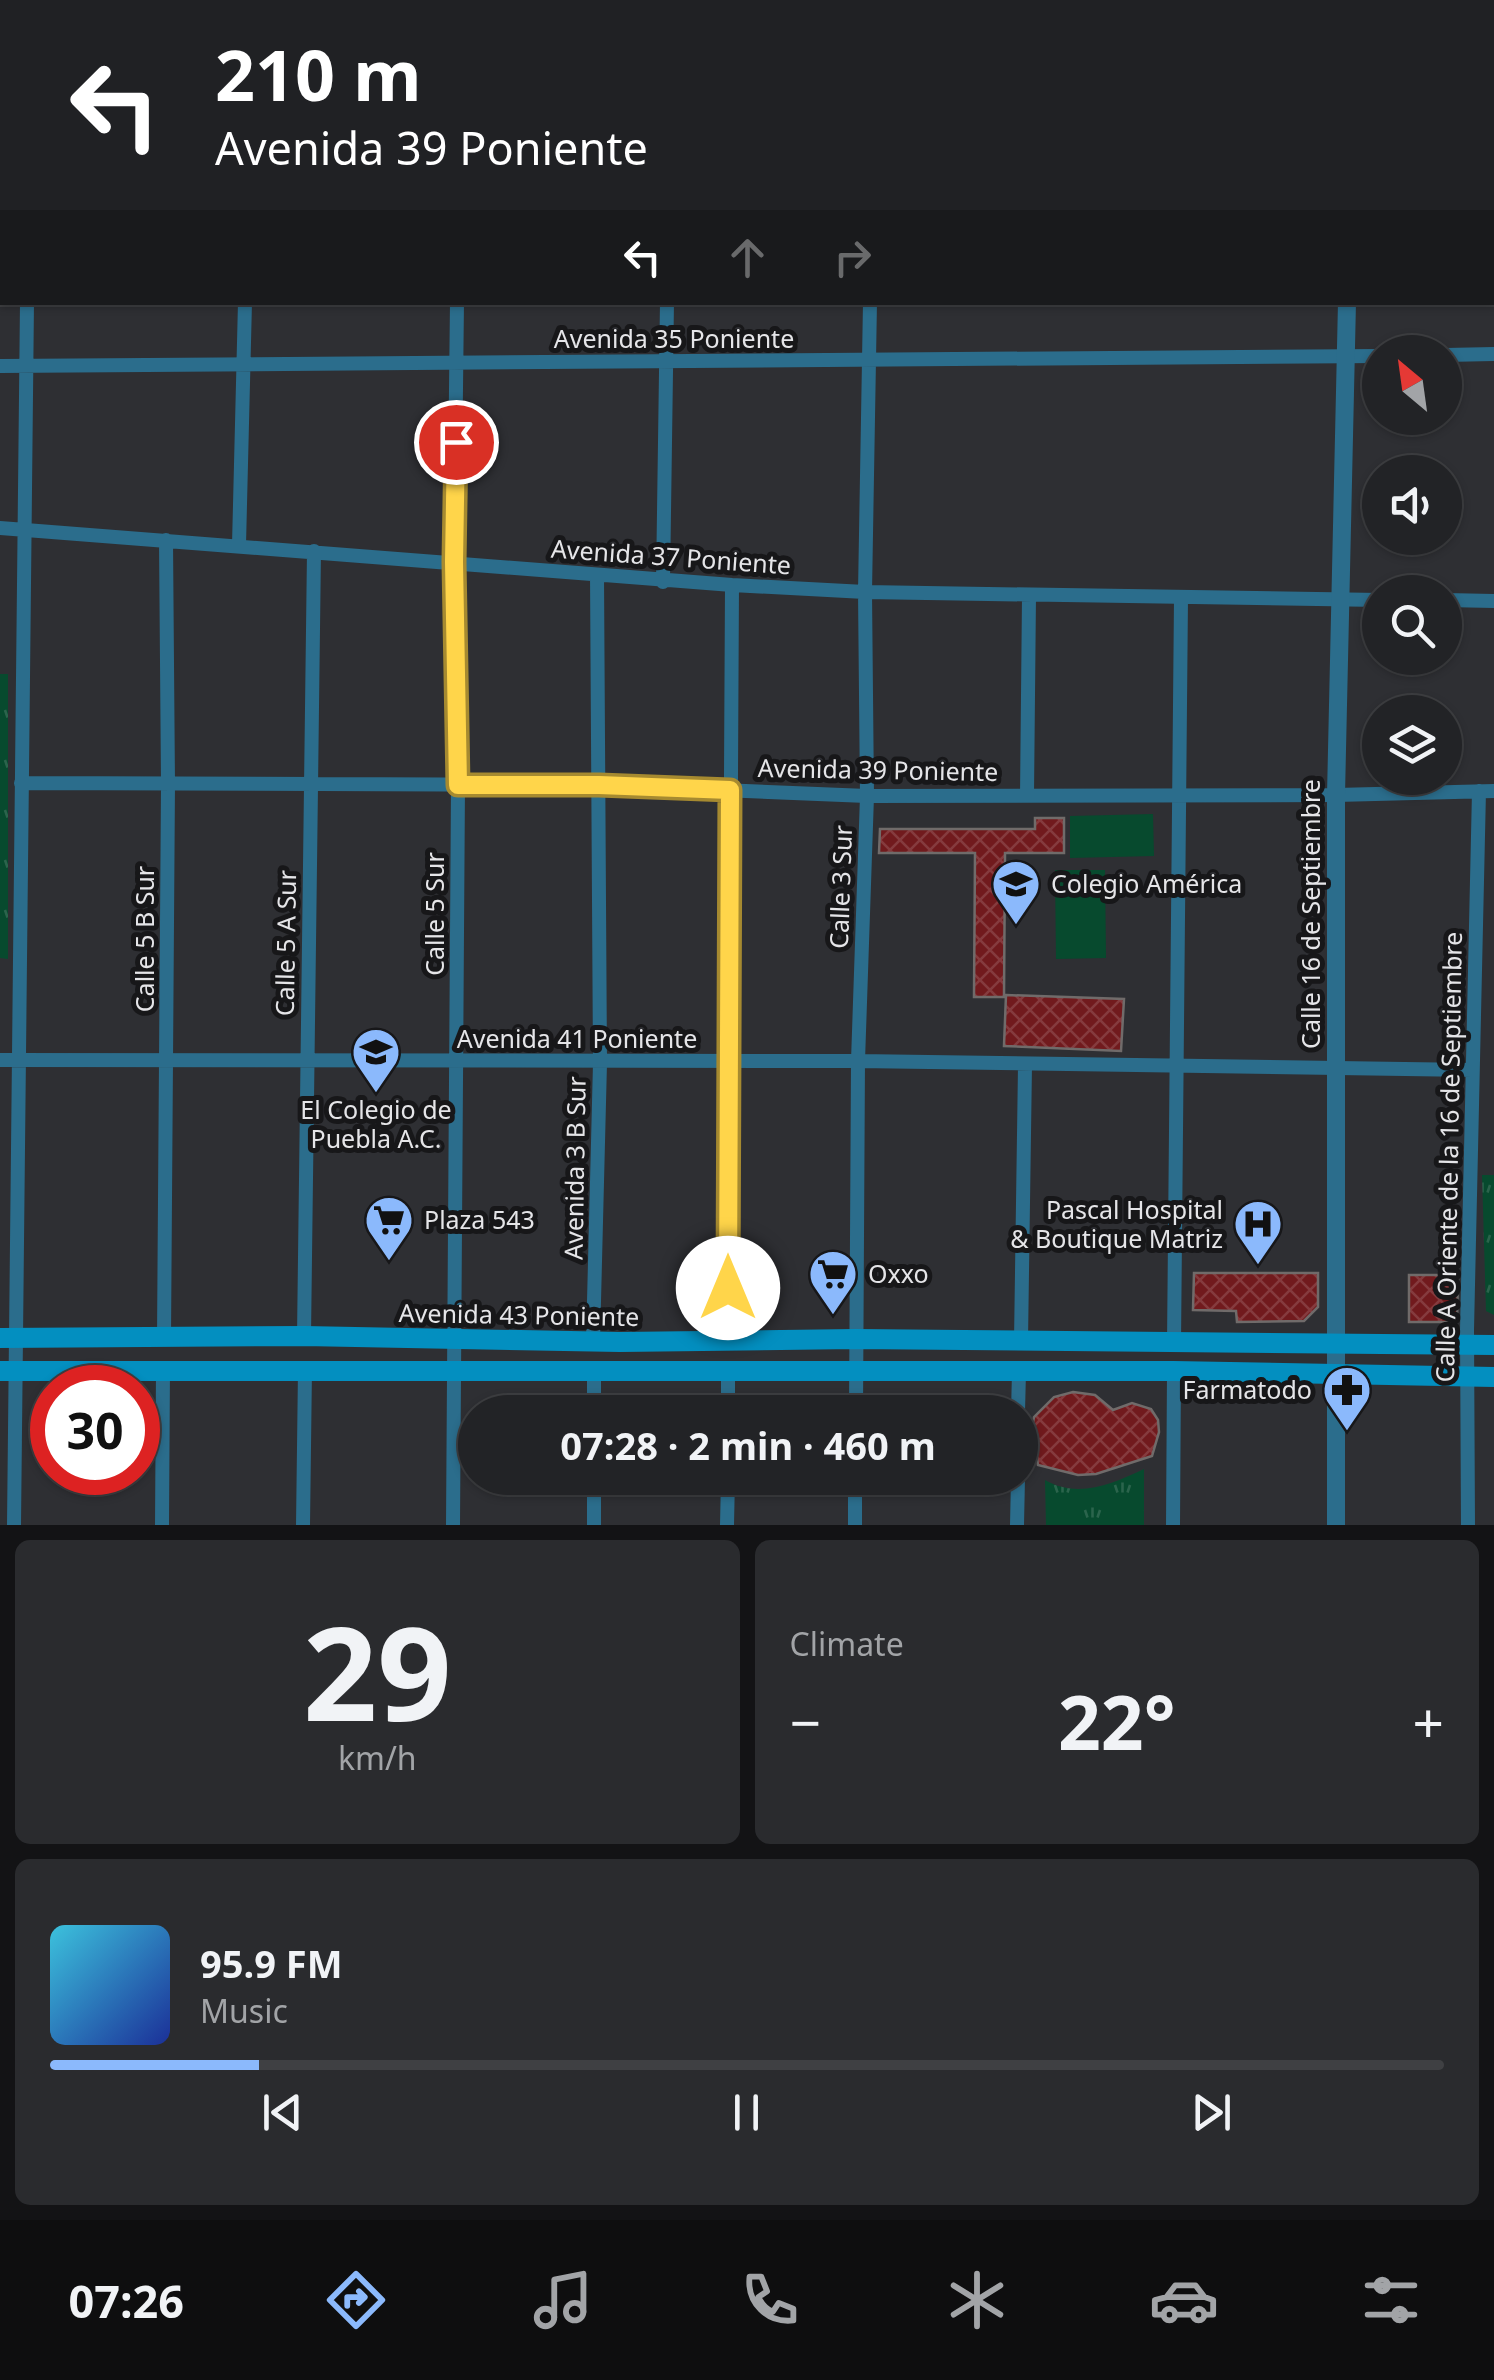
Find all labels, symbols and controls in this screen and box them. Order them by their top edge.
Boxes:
text: 210 m [215,26,422,122]
icon: left [50,40,180,170]
text: Avenida 39 Poniente [215,117,648,178]
icon: left [615,230,670,285]
icon: ahead [720,230,775,285]
icon: right [825,230,880,285]
street label: Avenida 35 Poniente [554,321,794,355]
north arrow [1362,335,1462,435]
map controls [1362,335,1462,795]
pin [414,400,499,485]
icon: arrive [429,415,484,470]
button: sound [1362,455,1462,555]
street label: Avenida 37 Poniente [550,531,792,581]
button: search [1362,575,1462,675]
button: layers [1362,695,1462,795]
street label: Avenida 39 Poniente [757,750,999,788]
street label: Calle 16 de Septiembre [1293,779,1327,1049]
street label: Calle 3 Sur [821,825,859,949]
street label: Calle 5 Sur [417,852,451,976]
school or university icon: Colegio América [990,858,1042,926]
street label: Calle 5 B Sur [127,866,161,1012]
place label: Colegio América [1051,866,1242,900]
street label: Calle 5 A Sur [267,870,303,1016]
street label: Calle A Oriente de la 16 de Septiembre [1427,931,1469,1383]
street label: Avenida 41 Poniente [457,1021,697,1055]
school or university icon: El Colegio de Puebla A.C. [350,1026,402,1094]
street label: Avenida 3 B Sur [555,1076,593,1260]
place label: El Colegio de Puebla A.C. [300,1092,452,1155]
place label: Pascal Hospital & Boutique Matriz [1010,1192,1223,1255]
supermarket icon: Plaza 543 [363,1194,415,1262]
hospital icon: Pascal Hospital & Boutique Matriz [1232,1198,1284,1266]
place label: Plaza 543 [424,1202,535,1236]
position arrow [676,1236,780,1340]
supermarket icon: Oxxo [807,1248,859,1316]
place label: Oxxo [868,1256,929,1290]
street label: Avenida 43 Poniente [398,1295,640,1333]
pharmacy icon: Farmatodo [1321,1364,1373,1432]
speed limit sign: 30 [30,1365,160,1495]
place label: Farmatodo [1183,1372,1312,1406]
text: 07:28 · 2 min · 460 m [560,1419,936,1471]
text: 29 [303,1582,452,1759]
text: Climate [790,1622,904,1665]
text: 22° [1058,1670,1176,1772]
text: − [790,1684,821,1759]
text: + [1413,1684,1444,1759]
text: km/h [338,1736,417,1779]
text: 95.9 FM [200,1937,342,1989]
text: Music [200,1989,288,2032]
icon: previous [255,2085,310,2140]
icon: pause [719,2085,774,2140]
icon: next [1184,2085,1239,2140]
icon: directions [321,2265,391,2335]
icon: music [528,2265,598,2335]
icon: phone [735,2265,805,2335]
icon: climate [942,2265,1012,2335]
icon: car [1149,2265,1219,2335]
icon: filters [1356,2265,1426,2335]
text: 07:26 [68,2270,184,2331]

